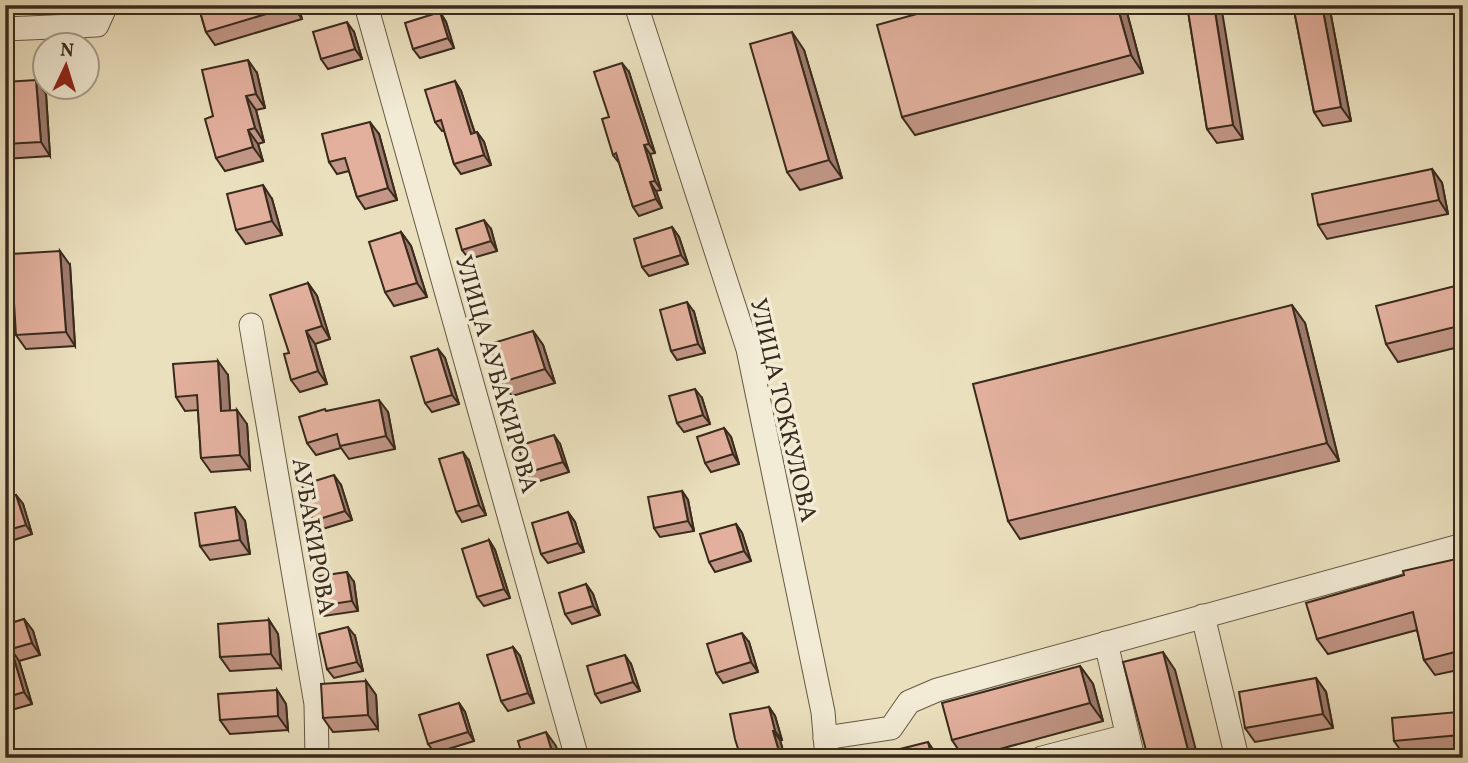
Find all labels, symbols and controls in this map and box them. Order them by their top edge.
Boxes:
north arrow [32,32,102,102]
text: N [59,38,75,65]
street label: УЛИЦА АУБАКИРОВА [445,252,545,498]
street label: УЛИЦА ТОККУЛОВА [740,295,824,526]
street label: АУБАКИРОВА [282,455,343,617]

